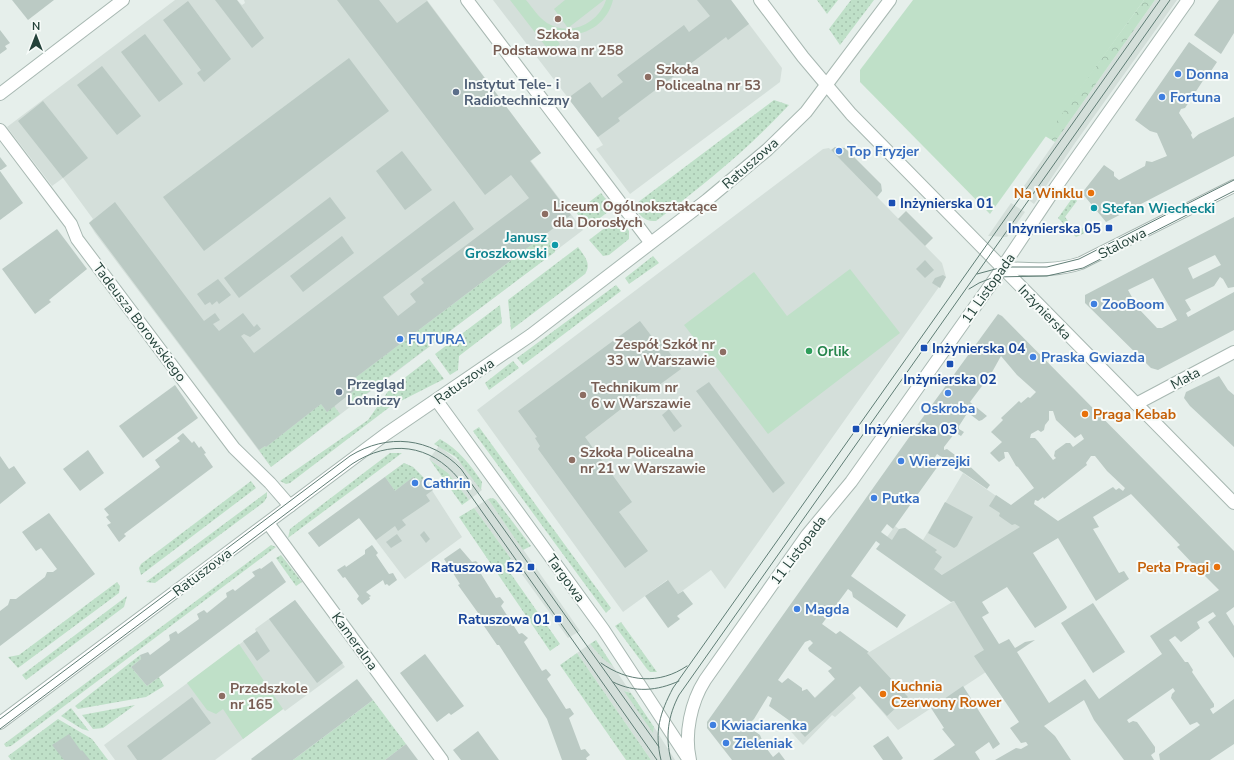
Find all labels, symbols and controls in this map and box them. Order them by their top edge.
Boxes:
marker: Szkoła Podstawowa nr 258 [553,14,563,24]
north arrow [16,16,56,56]
text: N [32,19,40,34]
place label: Szkoła Podstawowa nr 258 [493,25,623,60]
place label: Szkoła Policealna nr 53 [656,60,761,95]
place label: Donna [1186,65,1229,84]
marker: Donna [1173,69,1183,79]
marker: Szkoła Policealna nr 53 [643,72,653,82]
place label: Instytut Tele- i Radiotechniczny [464,75,570,110]
marker: Instytut Tele- i Radiotechniczny [451,87,461,97]
place label: Fortuna [1170,88,1221,107]
marker: Fortuna [1157,92,1167,102]
street label: Ratuszowa [718,133,783,193]
place label: Top Fryzjer [847,142,920,161]
marker: Top Fryzjer [834,146,844,156]
place label: Na Winklu [1014,184,1083,203]
marker: Na Winklu [1086,188,1096,198]
place label: Inżynierska 01 [900,194,993,213]
place label: Liceum Ogólnokształcące dla Dorosłych [553,197,718,232]
marker: Inżynierska 01 [887,198,897,208]
place label: Stefan Wiechecki [1102,199,1215,218]
marker: Stefan Wiechecki [1089,203,1099,213]
marker: Liceum Ogólnokształcące dla Dorosłych [540,209,550,219]
place label: Inżynierska 05 [1008,219,1101,238]
street label: Stalowa [1095,223,1150,264]
marker: Inżynierska 05 [1104,223,1114,233]
place label: Janusz Groszkowski [465,228,547,263]
marker: Janusz Groszkowski [550,240,560,250]
street label: 11 Listopada [957,249,1020,327]
street label: Tadeusza Borowskiego [89,259,191,386]
street label: Inżynierska [1014,281,1076,344]
place label: ZooBoom [1102,295,1164,314]
marker: ZooBoom [1089,299,1099,309]
place label: FUTURA [408,330,466,349]
marker: FUTURA [395,334,405,344]
place label: Zespół Szkół nr 33 w Warszawie [607,335,716,370]
place label: Inżynierska 04 [932,339,1026,358]
place label: Orlik [817,342,850,361]
marker: Inżynierska 04 [919,343,929,353]
marker: Orlik [804,346,814,356]
marker: Zespół Szkół nr 33 w Warszawie [718,347,728,357]
place label: Praska Gwiazda [1041,348,1145,367]
marker: Praska Gwiazda [1028,352,1038,362]
street label: Ratuszowa [430,354,498,409]
marker: Inżynierska 02 [945,359,955,369]
street label: Mała [1167,363,1203,394]
place label: Inżynierska 02 [903,370,997,389]
place label: Przegląd Lotniczy [347,375,405,410]
place label: Technikum nr 6 w Warszawie [591,378,691,413]
marker: Przegląd Lotniczy [334,387,344,397]
marker: Oskroba [943,388,953,398]
marker: Technikum nr 6 w Warszawie [578,390,588,400]
place label: Oskroba [921,399,975,418]
place label: Praga Kebab [1093,405,1176,424]
marker: Praga Kebab [1080,409,1090,419]
place label: Inżynierska 03 [864,420,957,439]
marker: Inżynierska 03 [851,424,861,434]
place label: Szkoła Policealna nr 21 w Warszawie [580,443,706,478]
place label: Wierzejki [909,452,970,471]
marker: Szkoła Policealna nr 21 w Warszawie [567,455,577,465]
marker: Wierzejki [896,456,906,466]
place label: Cathrin [423,474,471,493]
marker: Cathrin [410,478,420,488]
place label: Putka [882,489,920,508]
marker: Putka [869,493,879,503]
street label: 11 Listopada [766,512,831,589]
street label: Ratuszowa [169,544,236,601]
street label: Targowa [542,551,589,606]
place label: Ratuszowa 52 [431,558,523,577]
place label: Perła Pragi [1137,558,1209,577]
marker: Ratuszowa 52 [526,562,536,572]
marker: Perła Pragi [1212,562,1222,572]
place label: Magda [805,600,849,619]
marker: Magda [792,604,802,614]
street label: Kameralna [327,608,382,674]
place label: Ratuszowa 01 [458,610,550,629]
marker: Ratuszowa 01 [553,614,563,624]
place label: Kuchnia Czerwony Rower [891,677,1002,712]
place label: Przedszkole nr 165 [230,679,308,714]
marker: Kuchnia Czerwony Rower [878,689,888,699]
marker: Przedszkole nr 165 [217,691,227,701]
place label: Kwiaciarenka [721,716,807,735]
marker: Kwiaciarenka [708,720,718,730]
place label: Zieleniak [734,734,793,753]
marker: Zieleniak [721,738,731,748]

